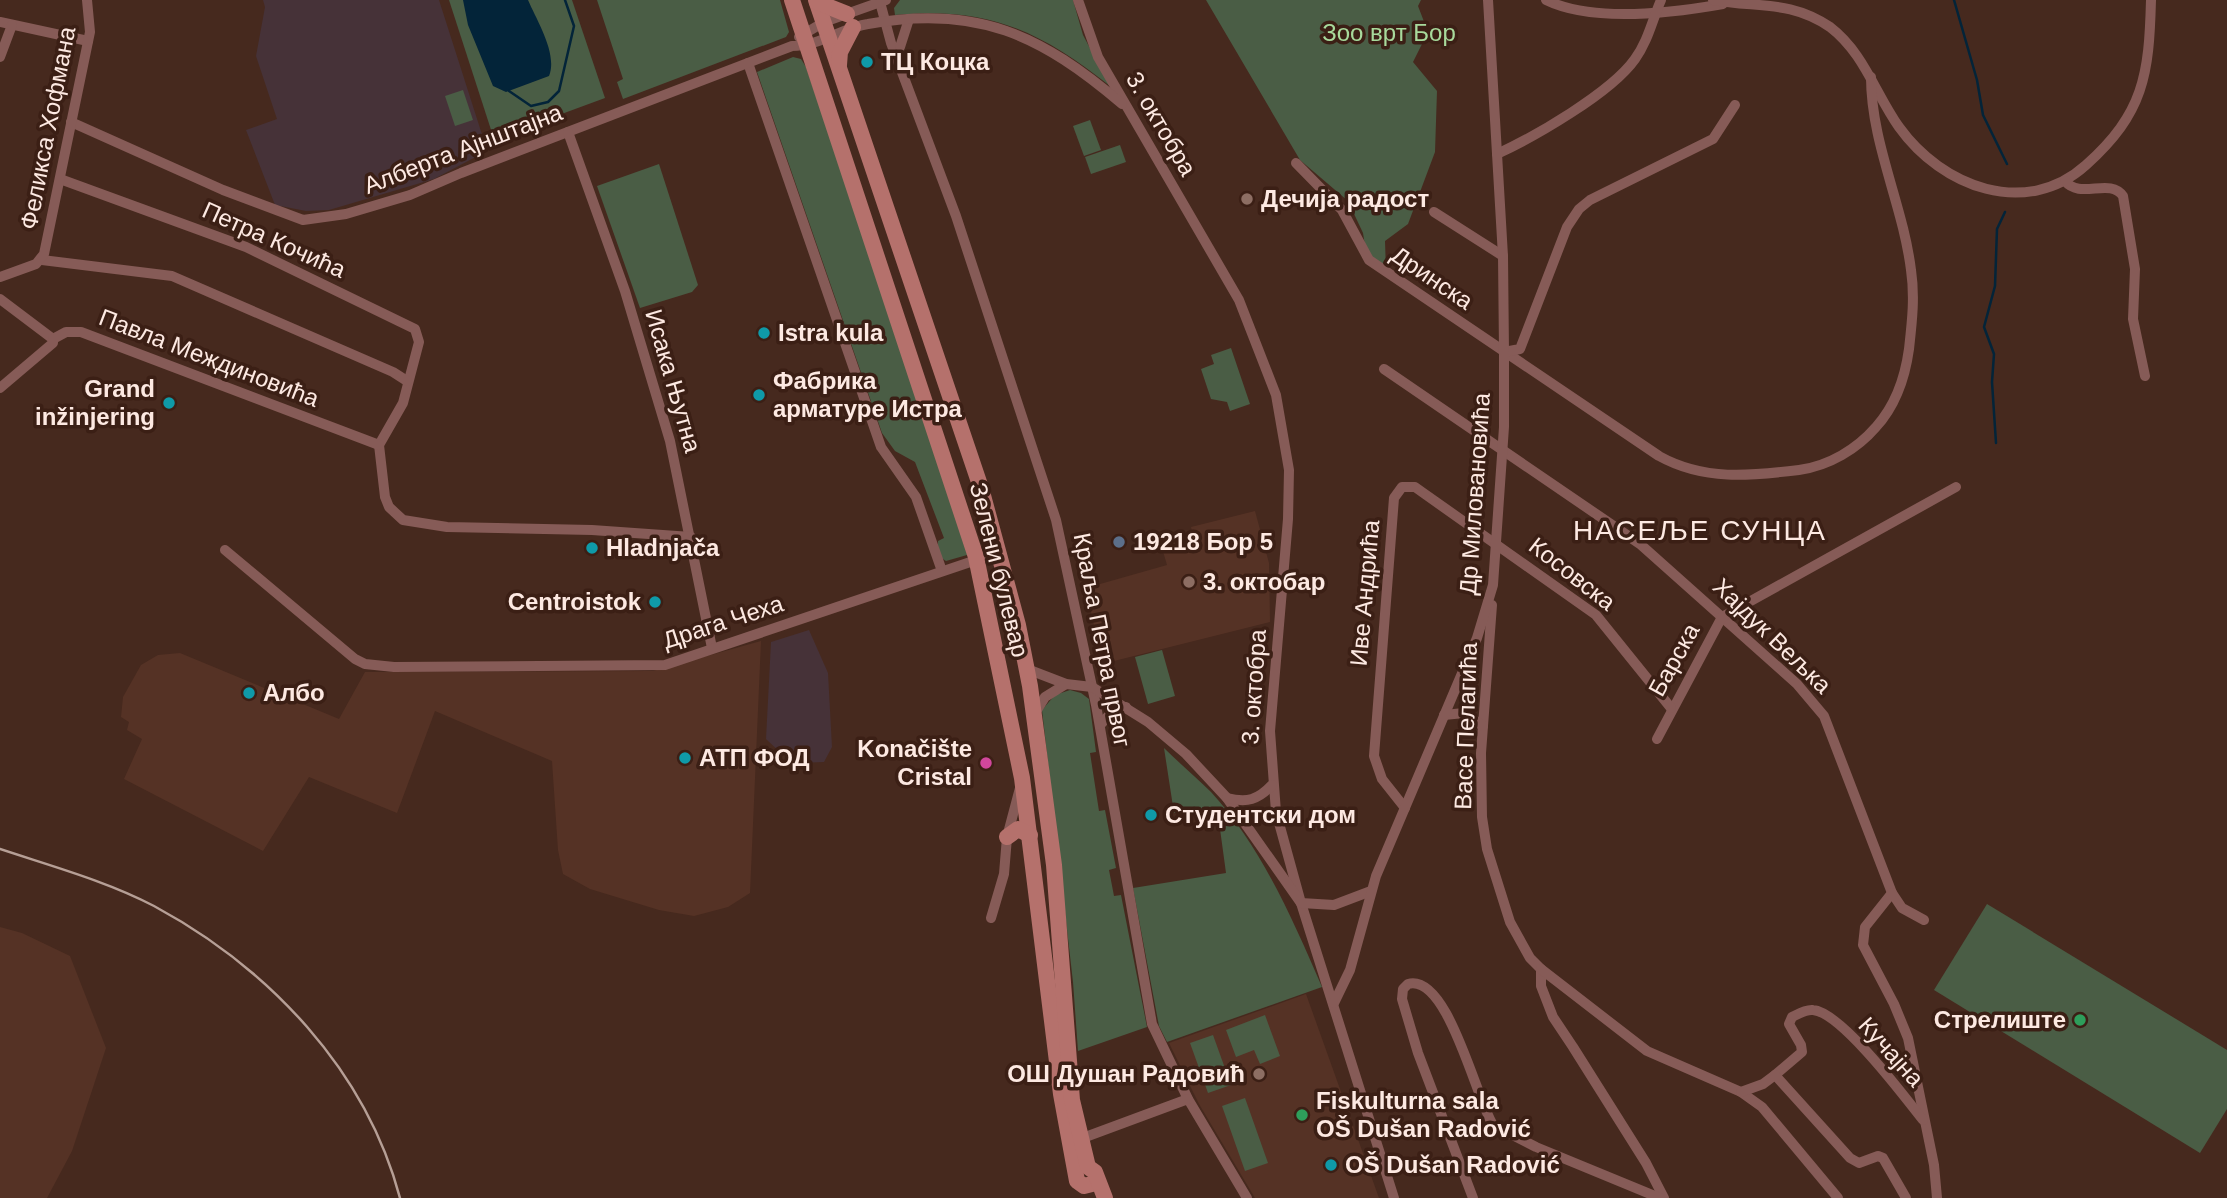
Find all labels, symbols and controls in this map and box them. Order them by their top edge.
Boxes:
park label: Зоо врт Бор [1322,19,1456,46]
street label: Феликса Хофмана [15,23,81,232]
place label: ТЦ Коцка [881,48,990,75]
marker: ТЦ Коцка [859,54,875,70]
street label: 3. октобра [1121,67,1202,181]
street label: Алберта Ајнштајна [360,98,566,199]
place label: Дечија радост [1261,185,1429,212]
marker: Дечија радост [1239,191,1255,207]
street label: Петра Кочића [199,196,350,283]
street label: Дринска [1386,240,1479,315]
street label: Павла Междиновића [96,303,323,412]
street label: Исака Њутна [640,306,707,456]
place label: Istra kula [778,319,884,346]
marker: Istra kula [756,325,772,341]
place label: Фабрика арматуре Истра [773,367,963,422]
place label: Grand inžinjering [35,375,155,430]
marker: Фабрика арматуре Истра [751,387,767,403]
street label: Др Миловановића [1454,391,1495,596]
marker: Grand inžinjering [161,395,177,411]
street label: Зелени булевар [965,480,1034,660]
district label: НАСЕЉЕ СУНЦА [1573,515,1827,546]
street label: Иве Андрића [1345,518,1384,667]
place label: 19218 Бор 5 [1133,528,1273,555]
street label: Краља Петра првог [1068,531,1137,749]
street label: Косовска [1524,532,1621,616]
place label: Hladnjača [606,534,720,561]
marker: 19218 Бор 5 [1111,534,1127,550]
marker: Hladnjača [584,540,600,556]
place label: 3. октобар [1203,568,1325,595]
street label: Хајдук Вељка [1708,573,1837,699]
marker: 3. октобар [1181,574,1197,590]
place label: Centroistok [508,588,642,615]
street label: Драга Чеха [659,589,787,654]
marker: Centroistok [647,594,663,610]
street label: Барска [1643,618,1705,701]
street label: 3. октобра [1236,628,1271,745]
street label: Васе Пелагића [1449,641,1482,810]
place label: Албо [263,679,325,706]
marker: Албо [241,685,257,701]
place label: Konačište Cristal [857,735,972,790]
place label: АТП ФОД [699,744,810,771]
marker: АТП ФОД [677,750,693,766]
marker: Konačište Cristal [978,755,994,771]
place label: Студентски дом [1165,801,1356,828]
marker: Студентски дом [1143,807,1159,823]
place label: Стрелиште [1934,1006,2066,1033]
street label: Кучајна [1853,1012,1930,1092]
marker: Стрелиште [2072,1012,2088,1028]
place label: ОШ Душан Радовић [1007,1060,1245,1087]
marker: ОШ Душан Радовић [1251,1066,1267,1082]
place label: Fiskulturna sala OŠ Dušan Radović [1316,1087,1531,1142]
marker: Fiskulturna sala OŠ Dušan Radović [1294,1107,1310,1123]
place label: OŠ Dušan Radović [1345,1151,1560,1178]
marker: OŠ Dušan Radović [1323,1157,1339,1173]

